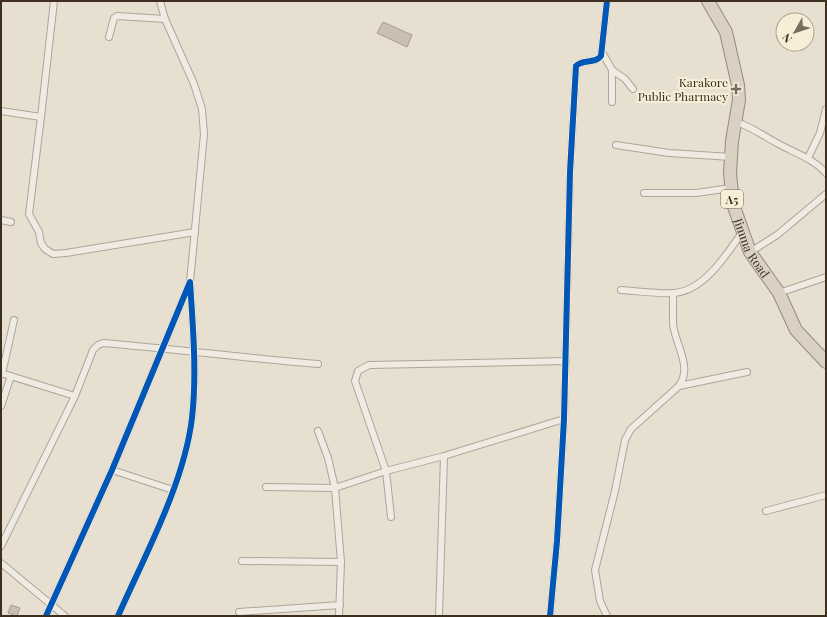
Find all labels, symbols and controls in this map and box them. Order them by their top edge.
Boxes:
north arrow [775,12,815,52]
text: N [778,31,795,46]
place label: Karakore Public Pharmacy [638,74,728,104]
marker: Karakore Public Pharmacy [731,84,741,94]
road number: A5 [721,190,743,208]
street label: Jimma Road [730,215,774,281]

